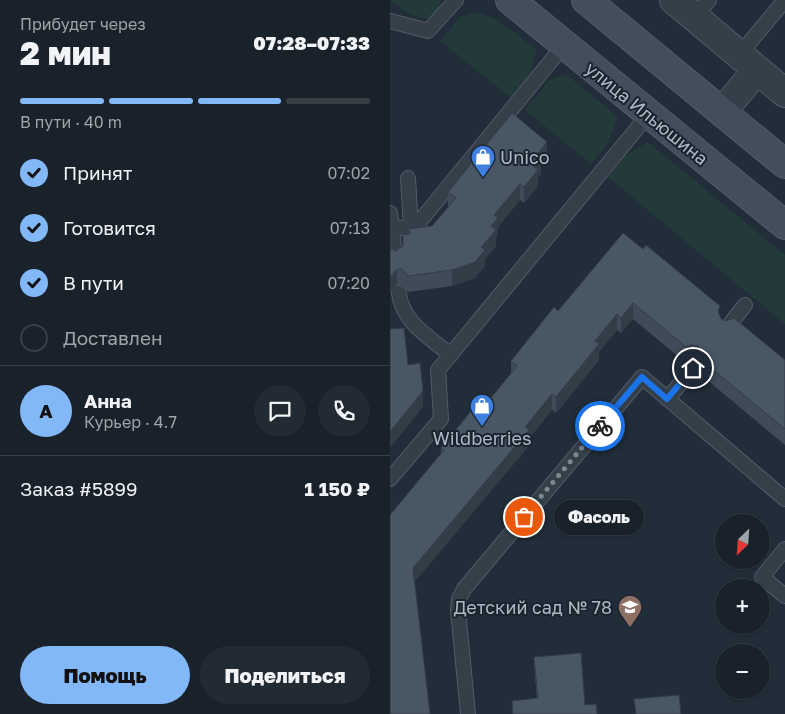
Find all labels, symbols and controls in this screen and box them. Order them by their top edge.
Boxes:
text: Прибудет через [20,14,146,34]
text: 07:28–07:33 [253,31,370,54]
text: 2 мин [20,34,111,72]
street label: улица Ильюшина [581,57,713,169]
text: В пути · 40 m [20,112,122,132]
shop icon: Unico [470,144,496,178]
place label: Unico [500,146,550,168]
icon: check [20,159,48,187]
text: Принят [63,161,132,184]
text: 07:02 [328,163,370,183]
icon: check [20,214,48,242]
text: Готовится [63,216,156,239]
text: 07:13 [330,218,370,238]
icon: check [20,269,48,297]
text: В пути [63,271,124,294]
text: 07:20 [328,273,370,293]
text: Доставлен [63,326,163,349]
pin [672,347,714,389]
icon: home [679,354,707,382]
button: chat [254,385,306,437]
button: phone [318,385,370,437]
text: Анна [84,389,132,412]
shop icon: Wildberries [469,393,495,427]
text: А [39,399,53,422]
courier [575,401,625,451]
text: Курьер · 4.7 [84,412,177,432]
icon: bike [586,412,614,440]
place label: Wildberries [432,427,532,449]
text: Заказ #5899 [20,477,138,500]
text: 1 150 ₽ [304,477,370,500]
pin [503,496,545,538]
callout: Фасоль [554,500,644,534]
icon: bag [510,503,538,531]
text: Фасоль [568,507,630,527]
north arrow [715,514,770,569]
map controls [715,514,770,699]
button: + [715,579,770,634]
school or university icon: Детский сад № 78 [617,594,643,628]
place label: Детский сад № 78 [453,596,612,618]
button: − [715,644,770,699]
button: Помощь [20,646,190,704]
button: Поделиться [200,646,370,704]

